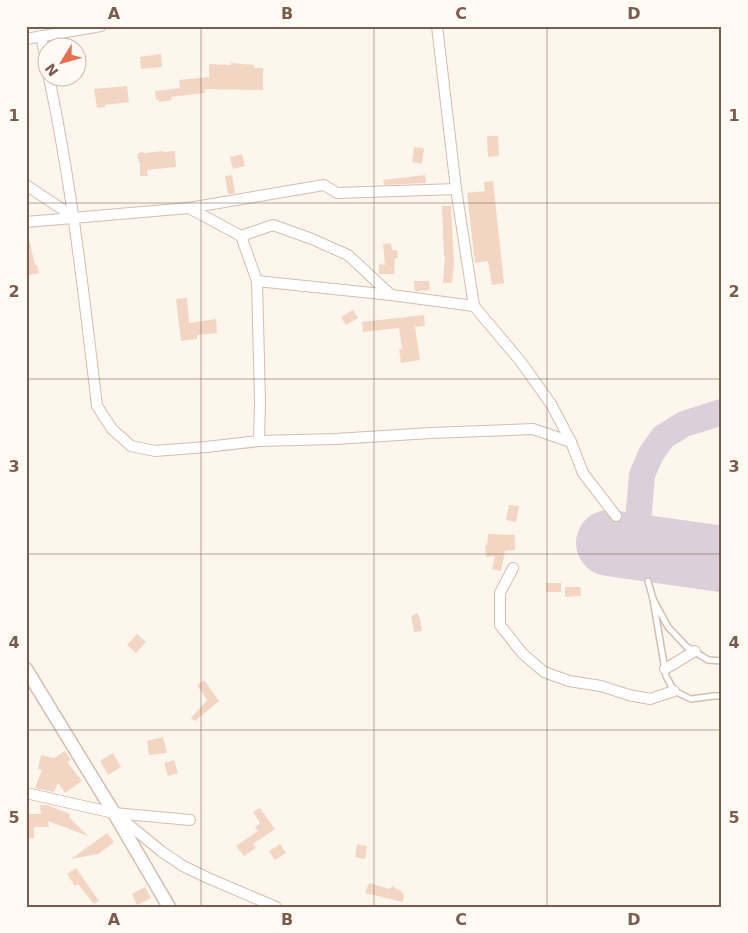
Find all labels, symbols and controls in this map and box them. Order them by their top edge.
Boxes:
text: A [108,4,121,23]
text: B [281,4,293,23]
text: C [455,4,467,23]
text: D [627,4,641,23]
north arrow [38,38,88,88]
text: N [42,60,62,79]
text: 1 [8,106,20,125]
text: 1 [728,106,740,125]
text: 2 [8,282,20,301]
text: 2 [728,282,740,301]
text: 3 [8,457,20,476]
text: 3 [728,457,740,476]
text: 4 [8,633,20,652]
text: 4 [728,633,740,652]
text: 5 [8,808,20,827]
text: 5 [728,808,740,827]
text: A [108,910,121,929]
text: B [281,910,293,929]
text: C [455,910,467,929]
text: D [627,910,641,929]

